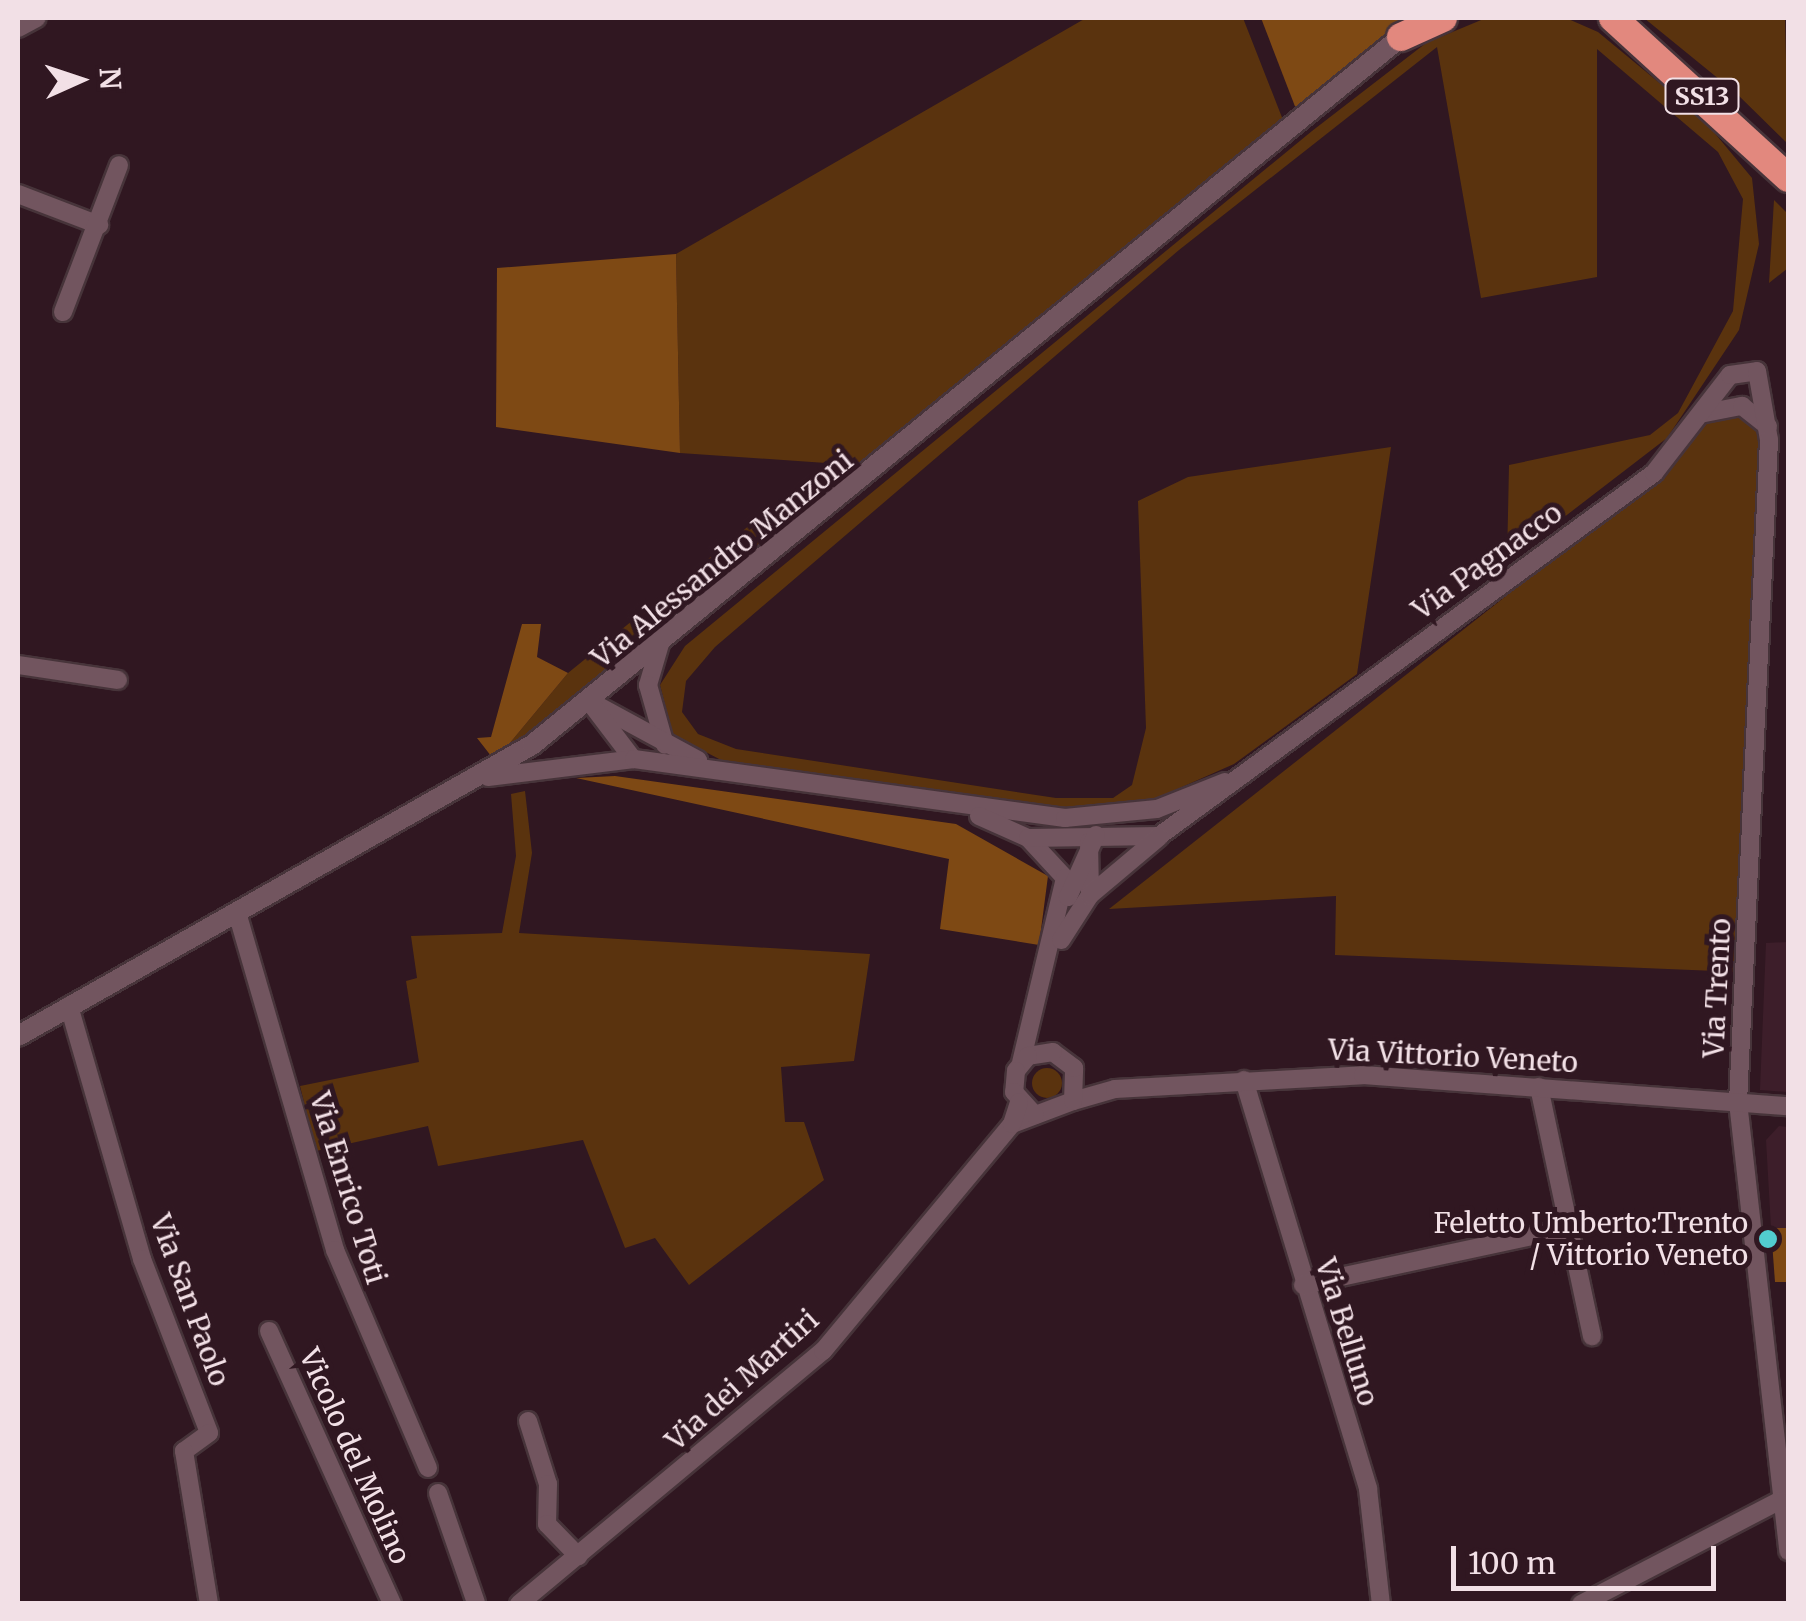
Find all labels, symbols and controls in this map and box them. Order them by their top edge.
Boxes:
north arrow [30,30,130,130]
text: N [91,66,129,90]
road number: SS13 [1664,76,1740,116]
street label: Via Alessandro Manzoni [585,443,859,675]
street label: Via Pagnacco [1406,495,1568,627]
street label: Via Trento [1697,917,1737,1059]
street label: Via Vittorio Veneto [1327,1033,1579,1079]
street label: Via Enrico Toti [303,1088,393,1288]
place label: Feletto Umberto:Trento / Vittorio Veneto [1433,1206,1748,1272]
street label: Via San Paolo [143,1210,237,1390]
marker: Feletto Umberto:Trento / Vittorio Veneto [1757,1228,1779,1250]
street label: Via Belluno [1309,1254,1385,1410]
street label: Via dei Martiri [659,1303,825,1457]
street label: Vicolo del Molino [292,1343,418,1569]
scale bar [1456,1526,1721,1588]
text: 100 m [1468,1544,1556,1582]

